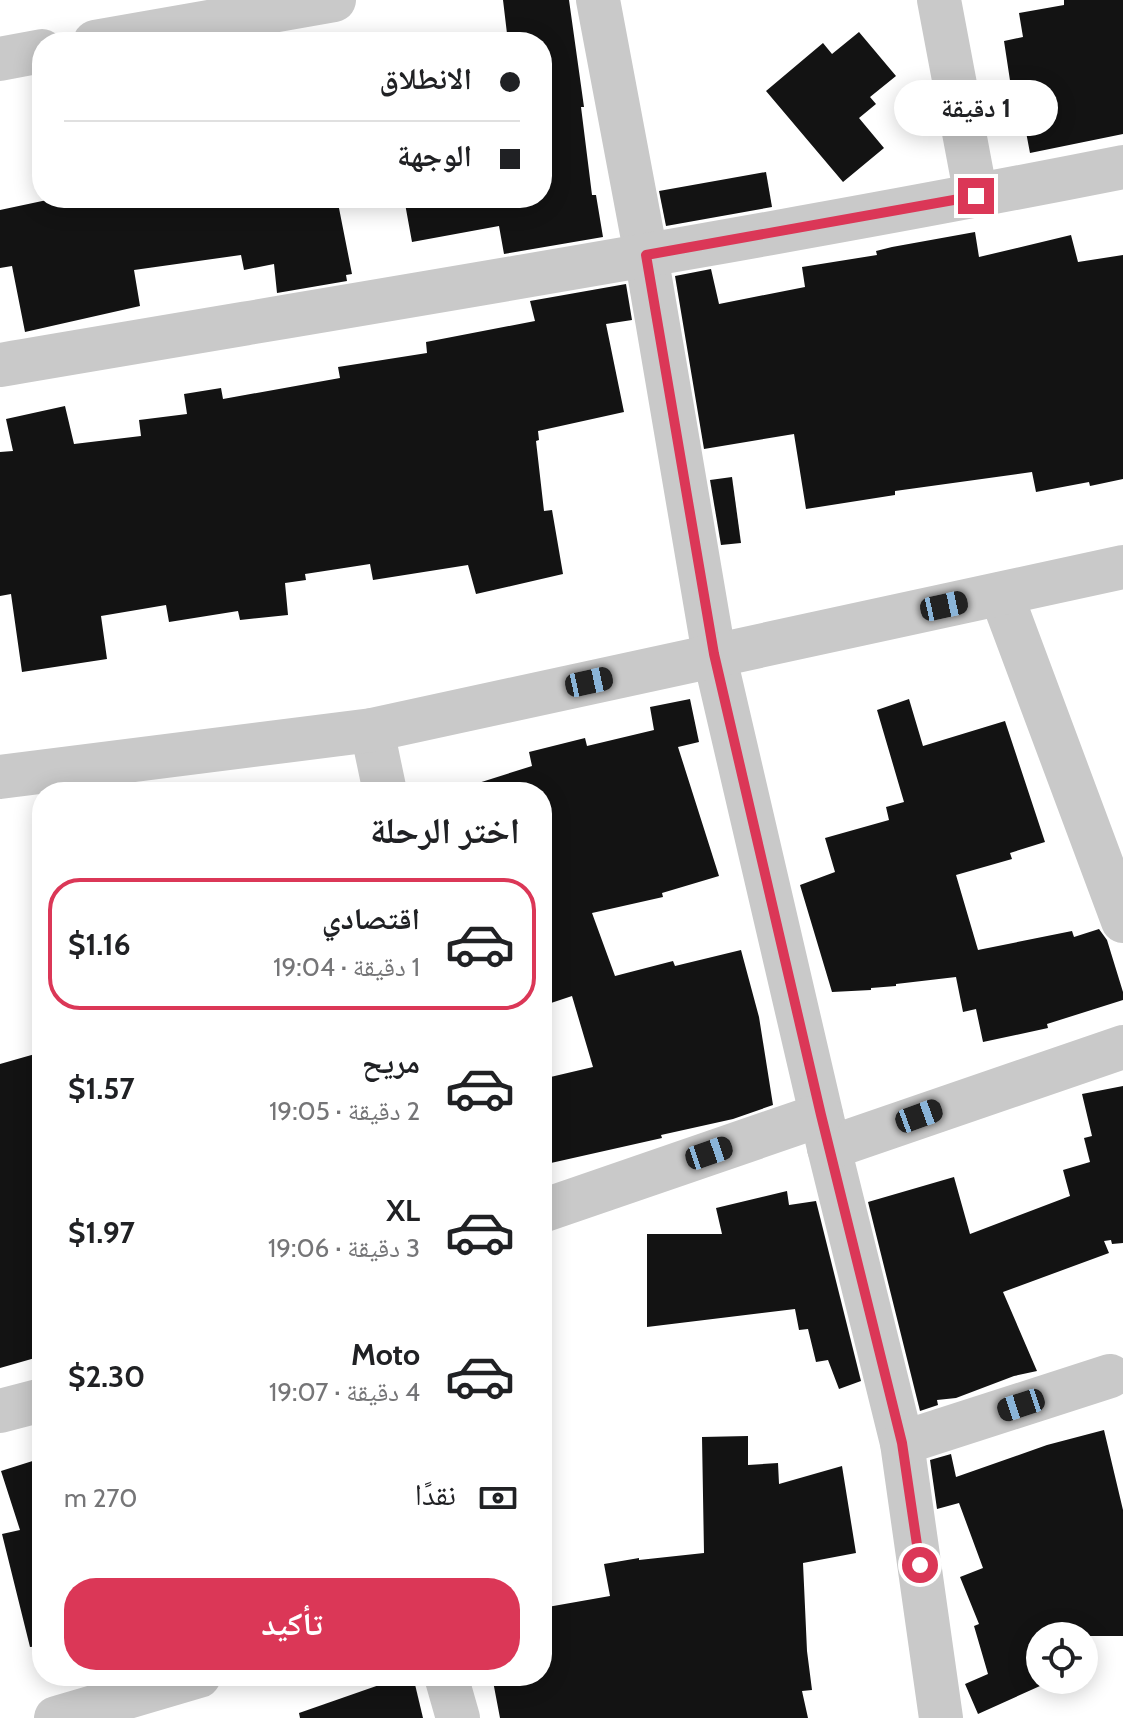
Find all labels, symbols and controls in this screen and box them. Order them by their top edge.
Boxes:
text: الانطلاق [379,60,472,97]
callout: 1 دقيقة [894,80,1058,136]
text: 1 دقيقة [941,92,1011,124]
text: الوجهة [397,137,472,174]
route end [958,178,994,214]
car [918,589,970,623]
car [563,665,615,699]
text: اختر الرحلة [370,808,520,852]
text: اقتصادي [322,900,420,937]
icon: car [444,908,516,980]
text: $1.16 [68,926,131,963]
text: 1 دقيقة · 19:04 [273,951,420,983]
text: مريح [362,1044,420,1081]
icon: car [444,1052,516,1124]
text: $1.57 [68,1070,135,1107]
text: 2 دقيقة · 19:05 [269,1095,420,1127]
car [892,1097,946,1135]
car [682,1134,736,1172]
text: XL [386,1192,420,1229]
icon: car [444,1196,516,1268]
text: $1.97 [68,1214,135,1251]
text: 3 دقيقة · 19:06 [268,1232,420,1264]
text: Moto [351,1336,420,1373]
icon: car [444,1340,516,1412]
text: $2.30 [68,1358,145,1395]
text: 4 دقيقة · 19:07 [269,1376,420,1408]
car [994,1386,1048,1424]
text: نقدًا [415,1476,456,1513]
icon: cash [476,1476,520,1520]
text: 270 m [64,1482,137,1514]
route start [902,1547,938,1583]
button: تأكيد [64,1578,520,1670]
map controls [1026,1622,1098,1694]
button: locate [1026,1622,1098,1694]

